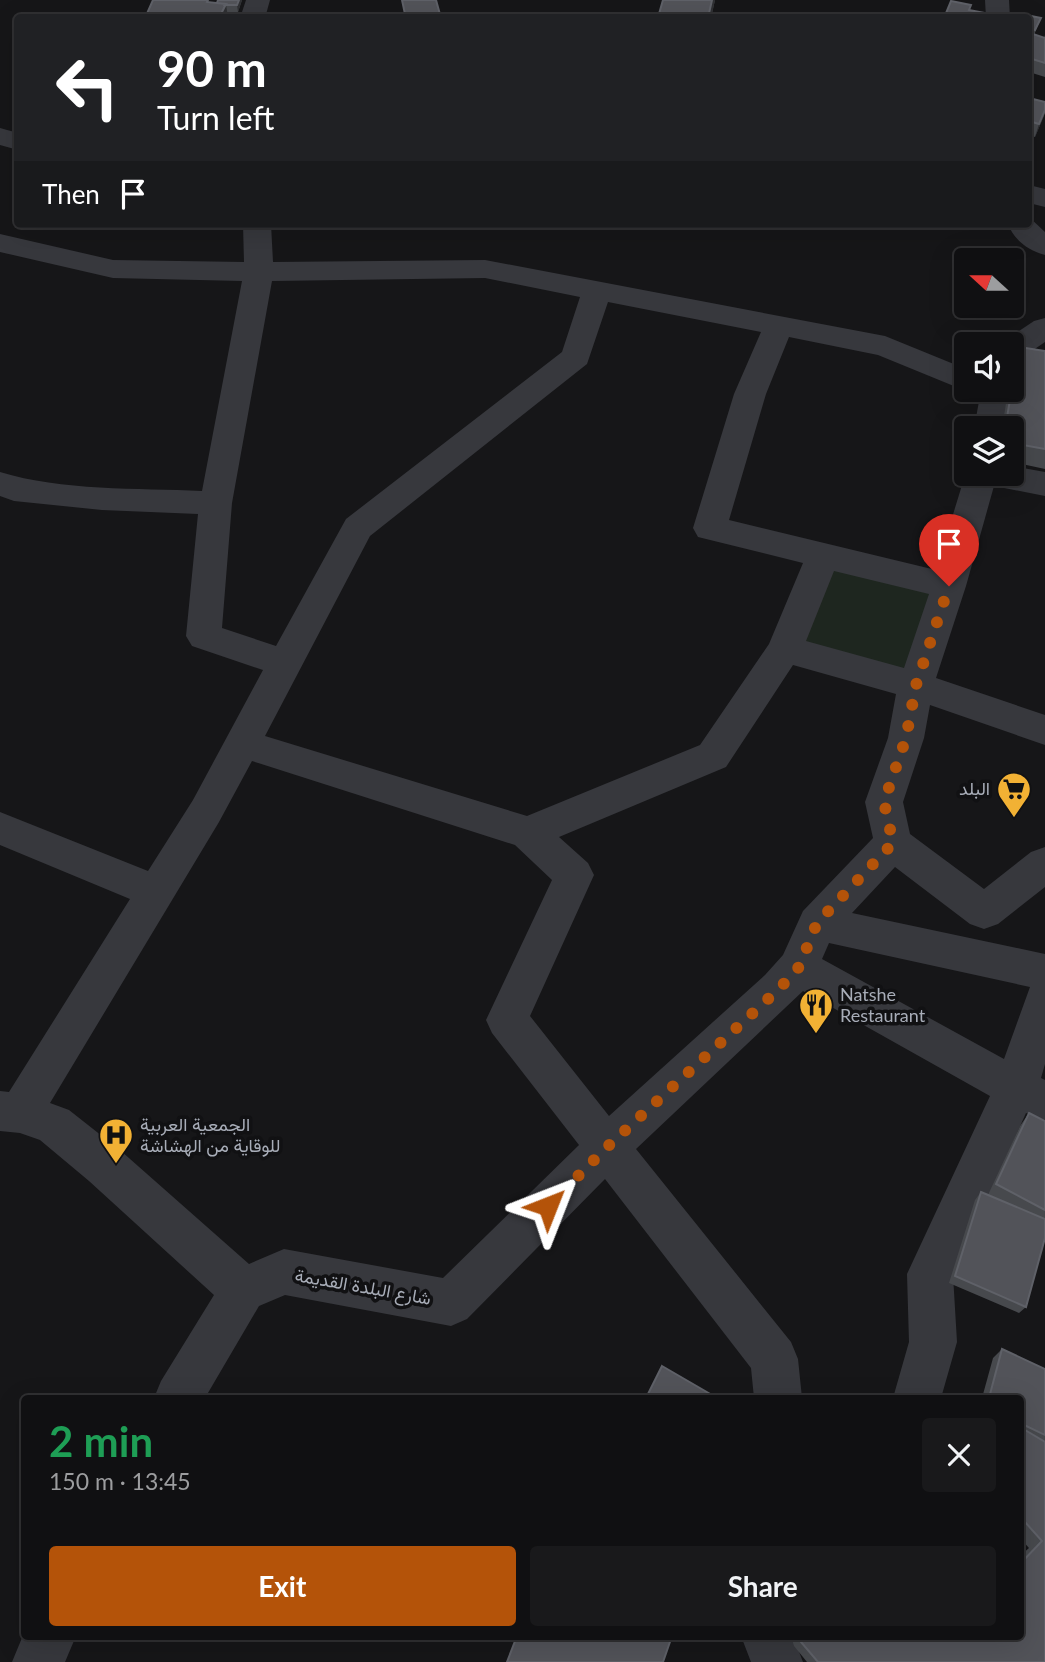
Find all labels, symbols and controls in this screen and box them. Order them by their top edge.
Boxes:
text: 90 m [157,39,267,97]
icon: left [42,42,133,133]
text: Turn left [157,98,274,137]
icon: arrive [114,175,152,213]
text: Then [42,178,100,210]
north arrow [954,248,1024,318]
map controls [954,248,1024,486]
button: sound [954,332,1024,402]
button: layers [954,416,1024,486]
pin [919,514,979,586]
icon: arrive [930,525,968,563]
supermarket icon: البلد [995,770,1033,819]
place label: البلد [959,777,990,799]
place label: Natshe Restaurant [840,983,926,1026]
restaurant icon: Natshe Restaurant [797,986,835,1035]
place label: الجمعية العربية للوقاية من الهشاشة [140,1113,280,1157]
hospital icon: الجمعية العربية للوقاية من الهشاشة [97,1116,135,1165]
position arrow [511,1169,585,1243]
street label: شارع البلدة القديمة [293,1263,433,1311]
text: 2 min [49,1416,153,1466]
button: close [922,1418,996,1492]
text: 150 m · 13:45 [49,1467,191,1495]
button: Exit [49,1546,516,1626]
button: Share [530,1546,996,1626]

